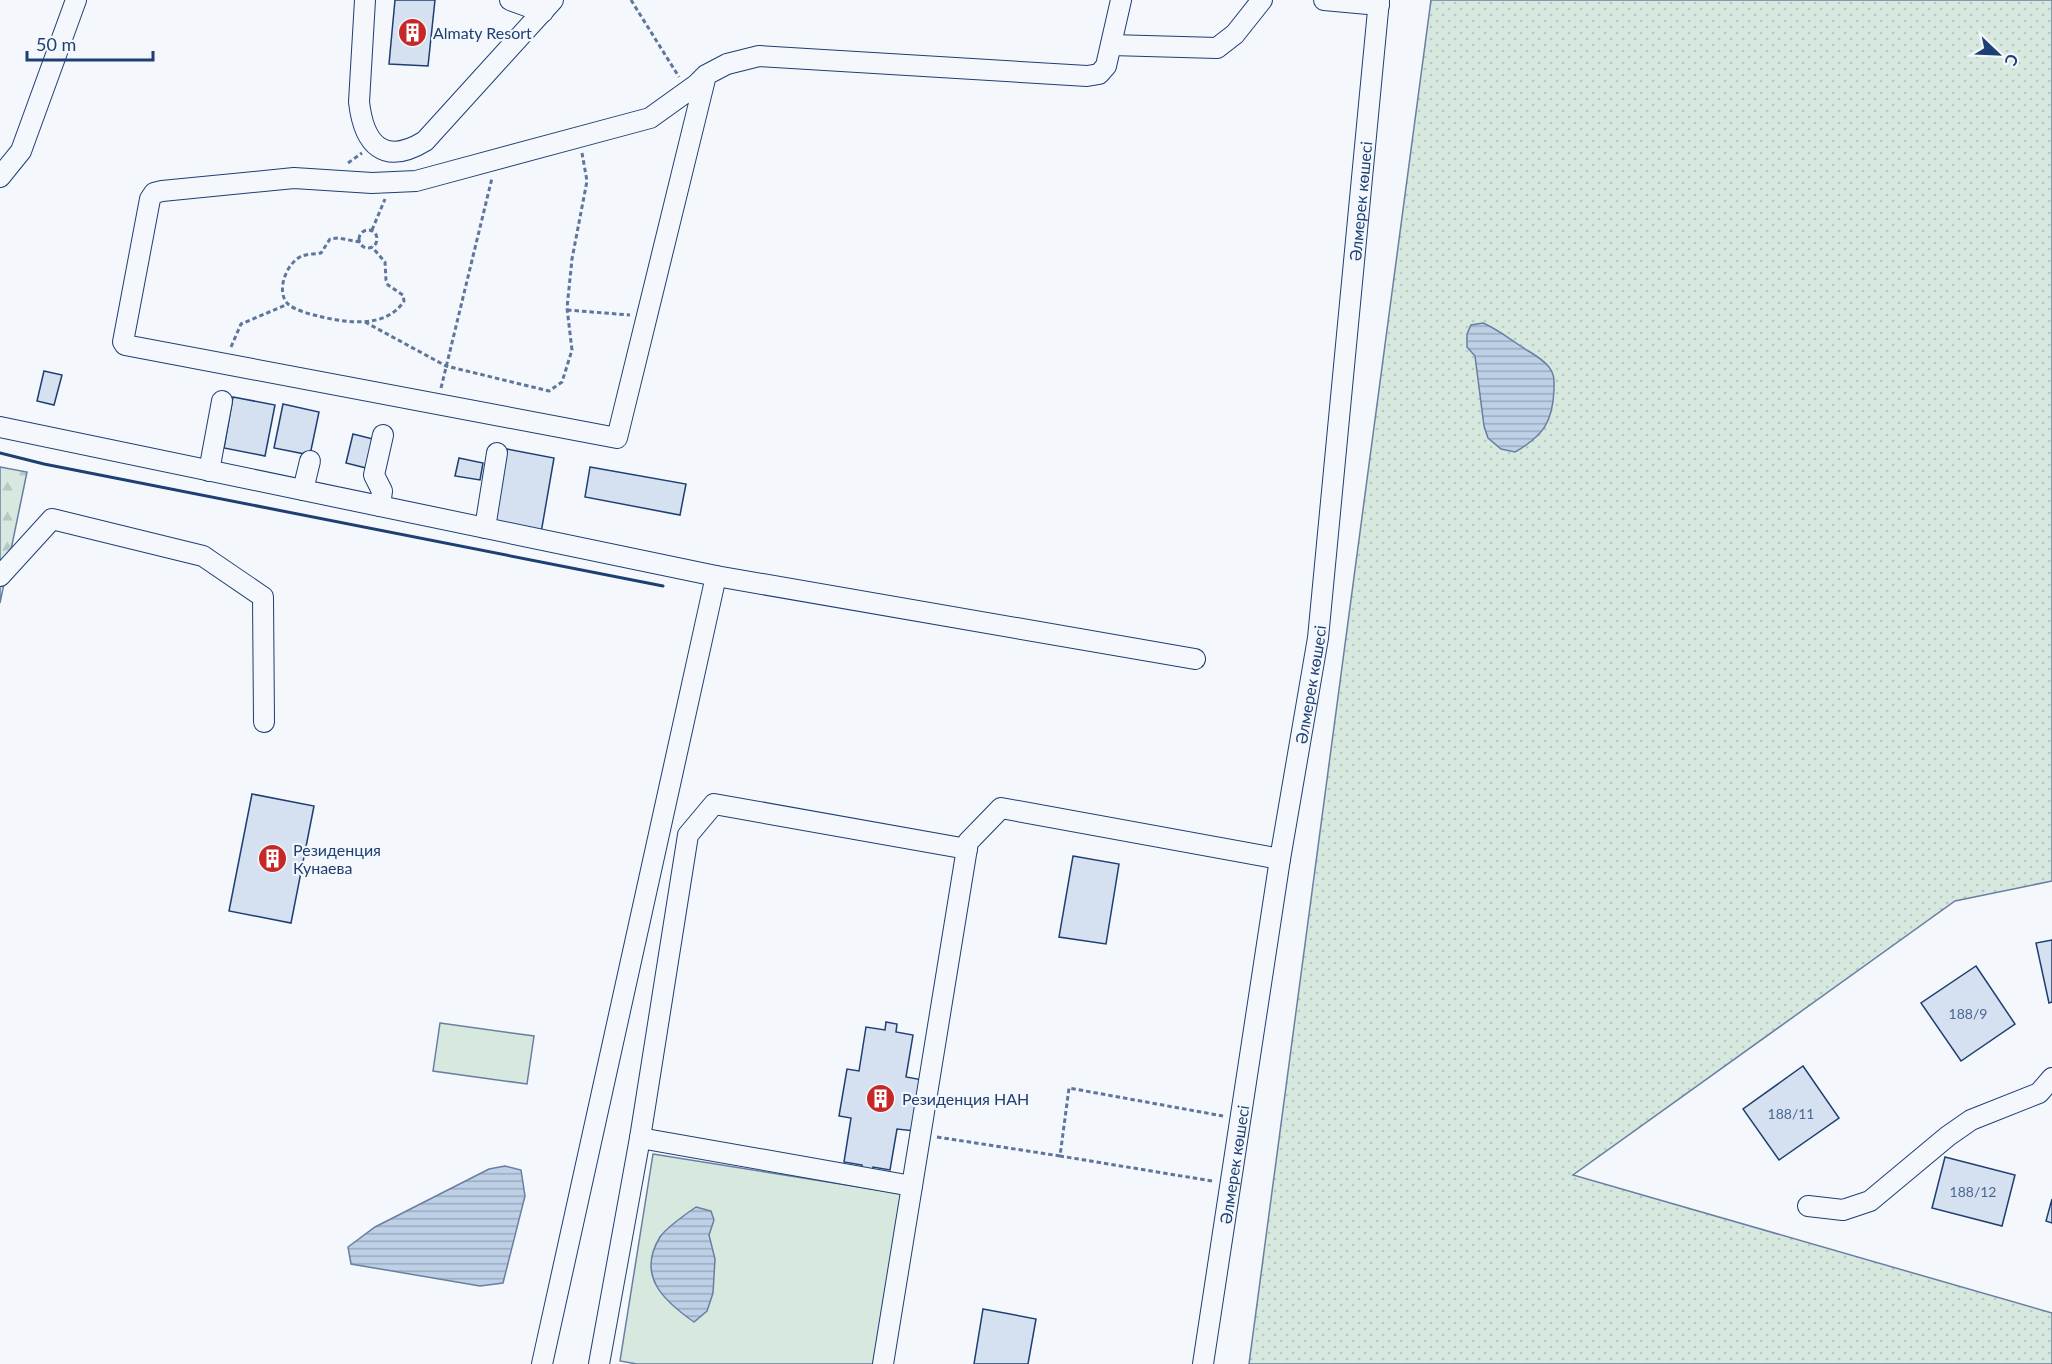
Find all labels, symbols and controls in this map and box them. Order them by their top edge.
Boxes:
building icon: Almaty Resort [396,16,428,48]
place label: Almaty Resort [433,23,532,42]
scale bar [27,24,153,62]
north arrow [1968,24,2028,84]
text: 50 m [36,33,76,55]
text: С [2001,51,2023,69]
street label: Әлмерек көшесі [1345,140,1375,262]
street label: Әлмерек көшесі [1290,624,1329,745]
place label: Резиденция Кунаева [293,840,381,877]
building icon: Резиденция Кунаева [256,842,288,874]
house number: 188/9 [1949,1005,1987,1022]
building icon: Резиденция НАН [865,1082,897,1114]
place label: Резиденция НАН [902,1089,1029,1108]
street label: Әлмерек көшесі [1215,1104,1252,1225]
house number: 188/11 [1768,1105,1814,1122]
house number: 188/12 [1950,1183,1996,1200]

